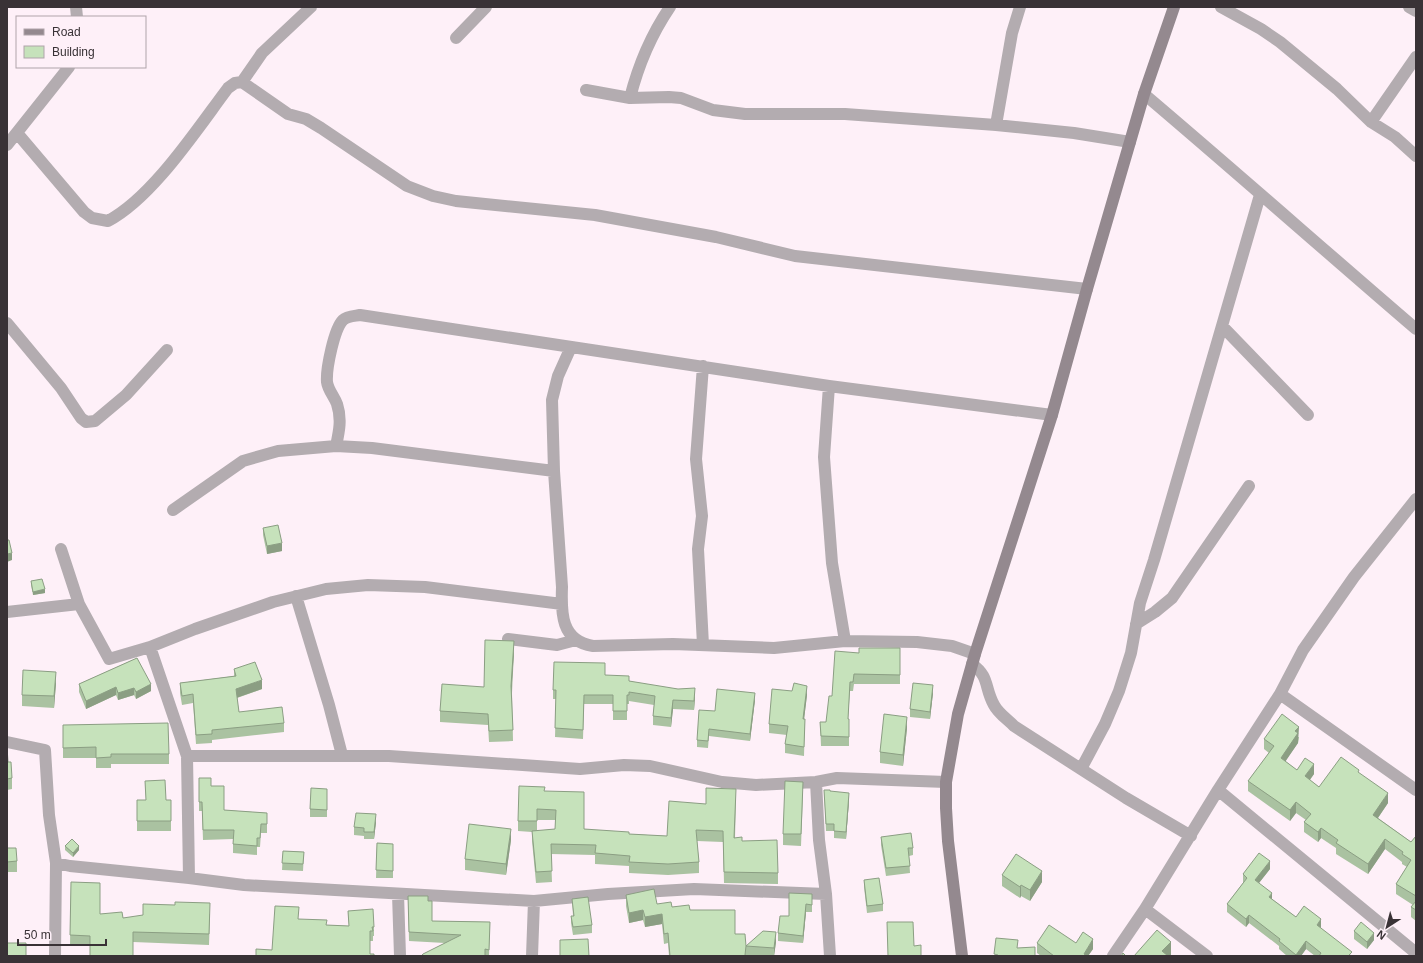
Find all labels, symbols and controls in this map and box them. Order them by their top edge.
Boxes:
legend [16,16,146,68]
text: Road [52,25,81,39]
text: Building [52,45,95,59]
north arrow [1367,907,1407,947]
scale bar [18,921,106,947]
text: 50 m [24,928,51,942]
text: N [1374,928,1388,942]

